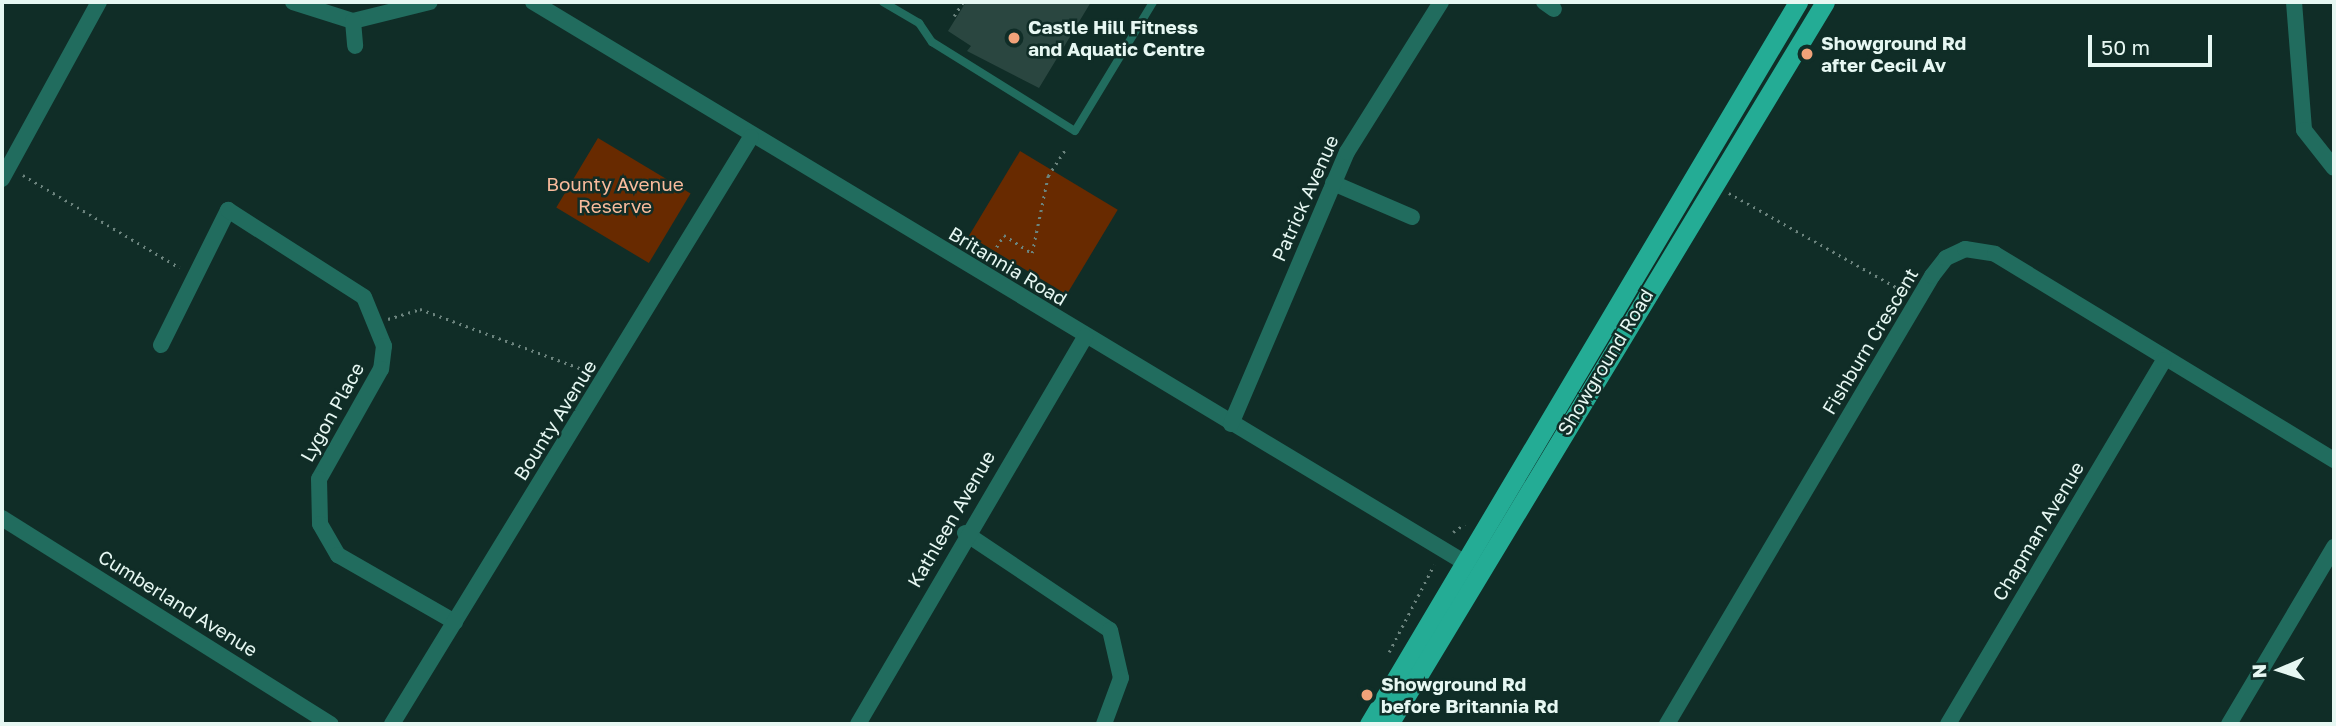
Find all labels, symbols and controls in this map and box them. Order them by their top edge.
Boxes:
place label: Castle Hill Fitness and Aquatic Centre [1028,16,1205,60]
scale bar [2091,21,2215,65]
marker: Castle Hill Fitness and Aquatic Centre [1006,30,1022,46]
place label: Showground Rd after Cecil Av [1821,32,1966,76]
text: 50 m [2101,34,2150,60]
marker: Showground Rd after Cecil Av [1799,46,1815,62]
street label: Patrick Avenue [1267,131,1343,265]
park label: Bounty Avenue Reserve [546,173,684,217]
street label: Britannia Road [945,222,1071,310]
street label: Fishburn Crescent [1817,264,1923,418]
street label: Showground Road [1552,285,1658,439]
street label: Bounty Avenue [509,356,601,484]
street label: Lygon Place [295,358,369,466]
street label: Kathleen Avenue [903,447,999,591]
street label: Chapman Avenue [1988,457,2088,605]
street label: Cumberland Avenue [94,545,262,661]
north arrow [2245,635,2315,705]
text: N [2247,663,2270,679]
place label: Showground Rd before Britannia Rd [1381,673,1558,717]
marker: Showground Rd before Britannia Rd [1359,687,1375,703]

